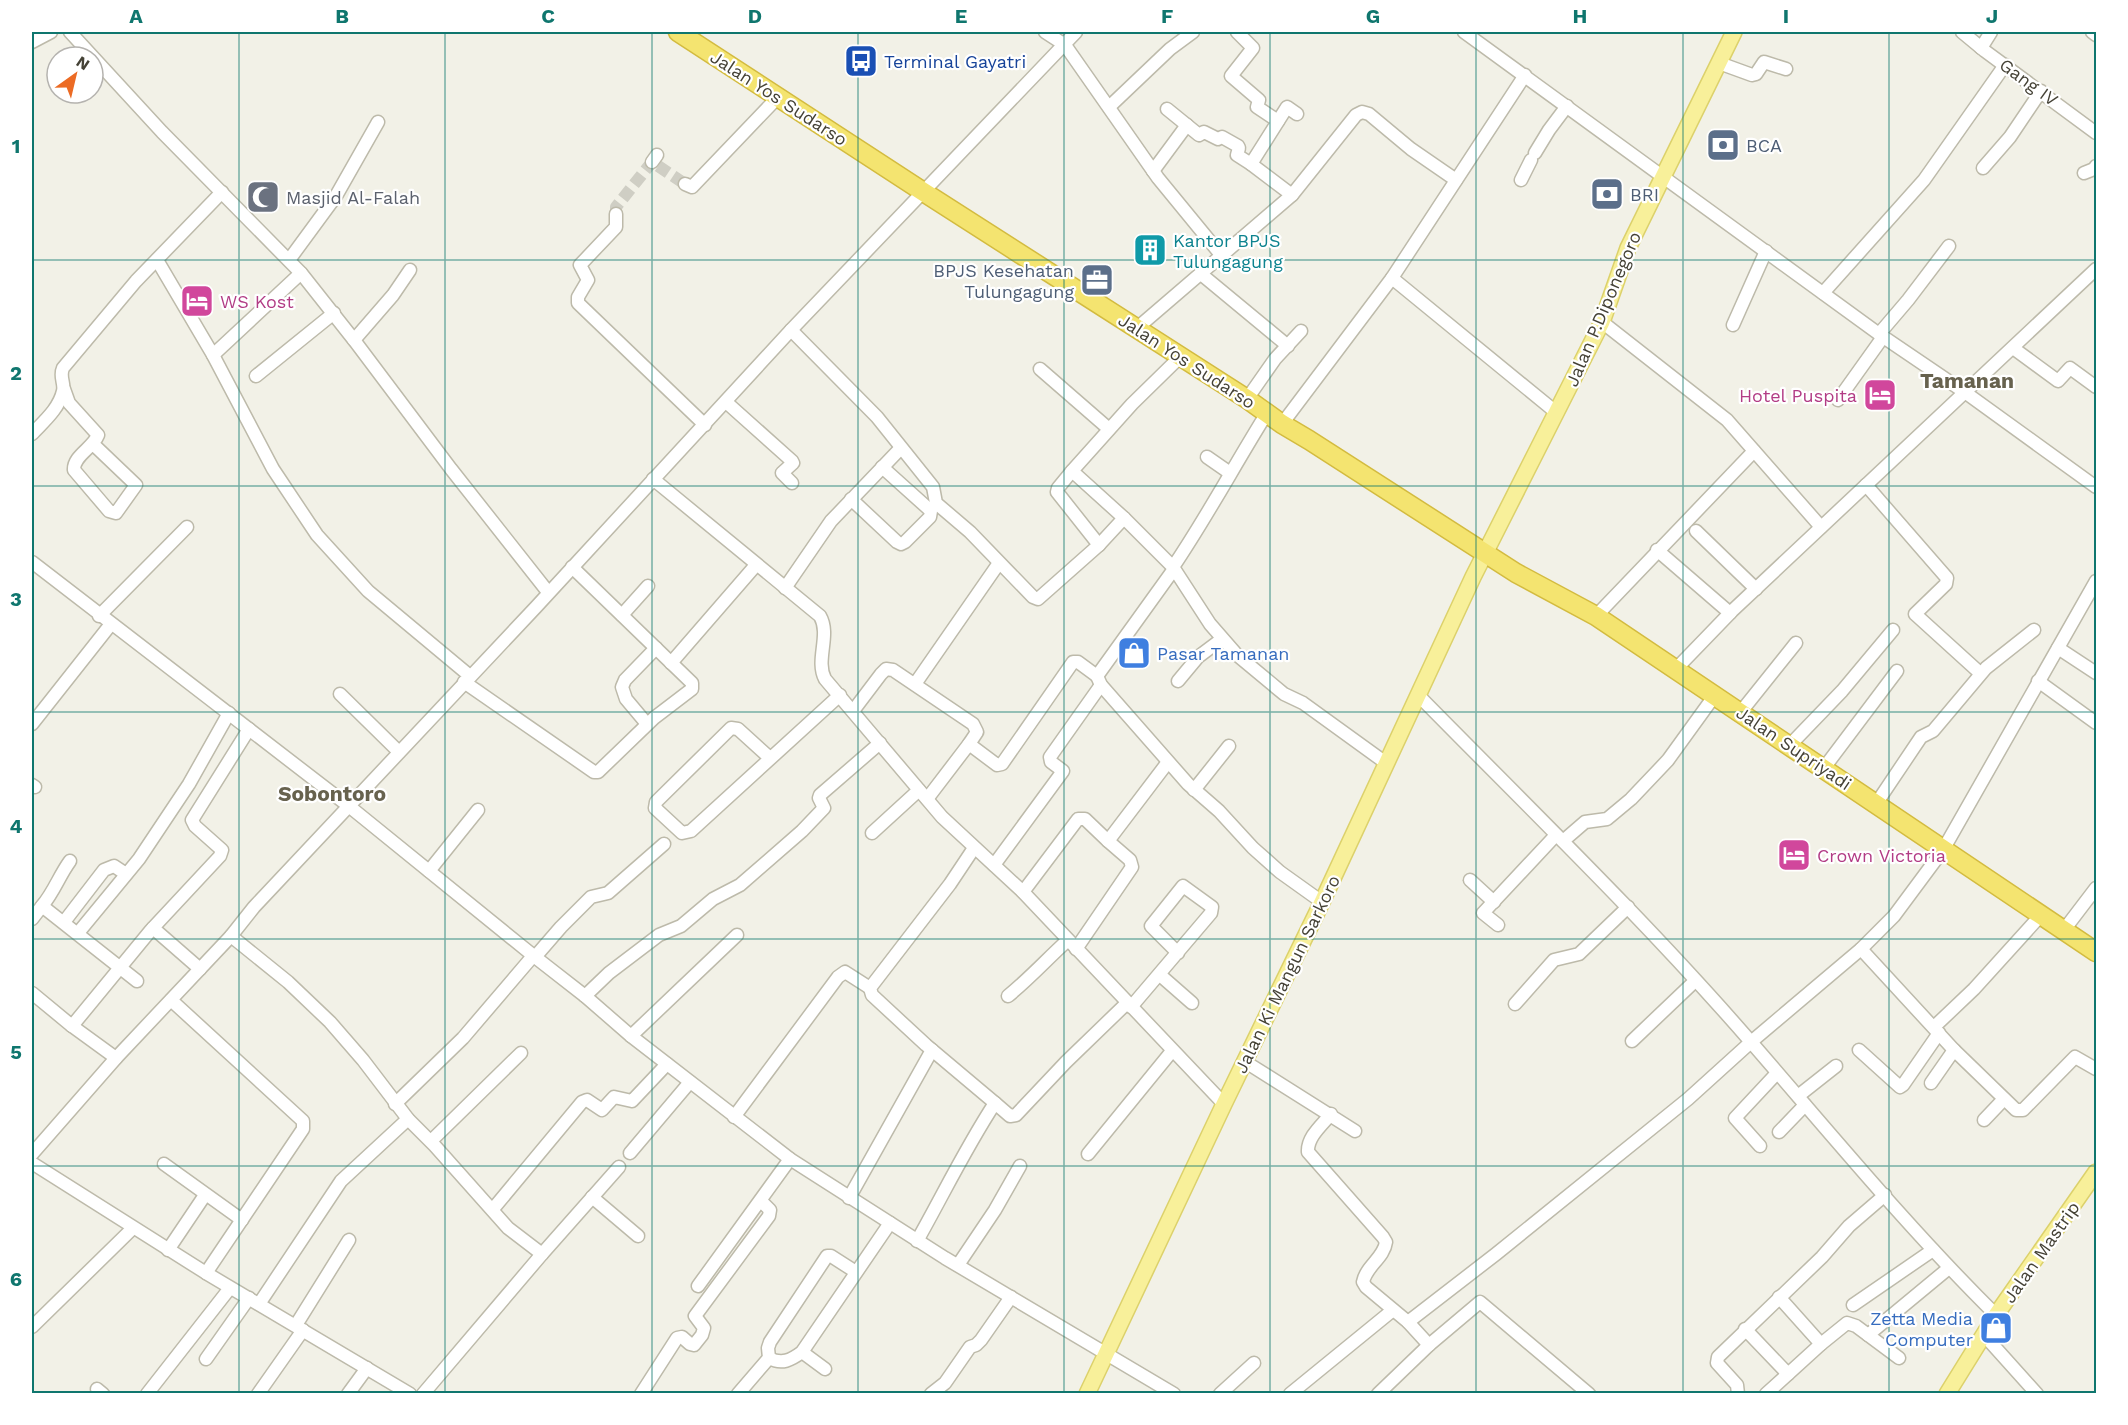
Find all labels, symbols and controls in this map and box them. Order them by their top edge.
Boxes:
text: A [129,4,143,28]
text: B [335,4,349,28]
text: C [541,4,555,28]
text: D [748,4,762,28]
text: E [955,4,967,28]
text: F [1161,4,1173,28]
text: G [1366,4,1380,28]
text: H [1573,4,1587,28]
text: I [1783,4,1789,28]
text: J [1986,4,1998,28]
bus stop icon: Terminal Gayatri [843,43,879,79]
north arrow [45,45,105,105]
street label: Jalan Yos Sudarso [707,46,851,150]
place label: Terminal Gayatri [884,51,1026,72]
text: N [73,52,93,74]
street label: Gang IV [1996,54,2063,110]
bank icon: BCA [1705,127,1741,163]
text: 1 [12,134,20,158]
place label: BCA [1746,135,1782,156]
bank icon: BRI [1589,176,1625,212]
mosque icon: Masjid Al-Falah [245,179,281,215]
place label: BRI [1630,184,1659,205]
place label: Masjid Al-Falah [286,187,420,208]
street label: Jalan P.Diponegoro [1561,228,1645,390]
place label: Kantor BPJS Tulungagung [1173,230,1283,272]
building icon: Kantor BPJS Tulungagung [1132,232,1168,268]
place label: BPJS Kesehatan Tulungagung [933,260,1074,302]
office icon: BPJS Kesehatan Tulungagung [1079,262,1115,298]
hotel icon: WS Kost [179,283,215,319]
place label: WS Kost [220,291,294,312]
street label: Jalan Yos Sudarso [1115,309,1259,413]
text: 2 [10,361,22,385]
district label: Tamanan [1920,368,2014,393]
hotel icon: Hotel Puspita [1862,377,1898,413]
place label: Hotel Puspita [1739,385,1857,406]
text: 3 [10,587,22,611]
shop icon: Pasar Tamanan [1116,635,1152,671]
place label: Pasar Tamanan [1157,643,1289,664]
street label: Jalan Supriyadi [1732,702,1856,794]
district label: Sobontoro [278,781,386,806]
text: 4 [10,814,23,838]
hotel icon: Crown Victoria [1776,837,1812,873]
place label: Crown Victoria [1817,845,1946,866]
street label: Jalan Ki Mangun Sarkoro [1230,872,1344,1076]
text: 5 [10,1040,22,1064]
street label: Jalan Mastrip [1998,1197,2084,1307]
text: 6 [10,1267,22,1291]
place label: Zetta Media Computer [1870,1308,1973,1350]
shop icon: Zetta Media Computer [1978,1310,2014,1346]

